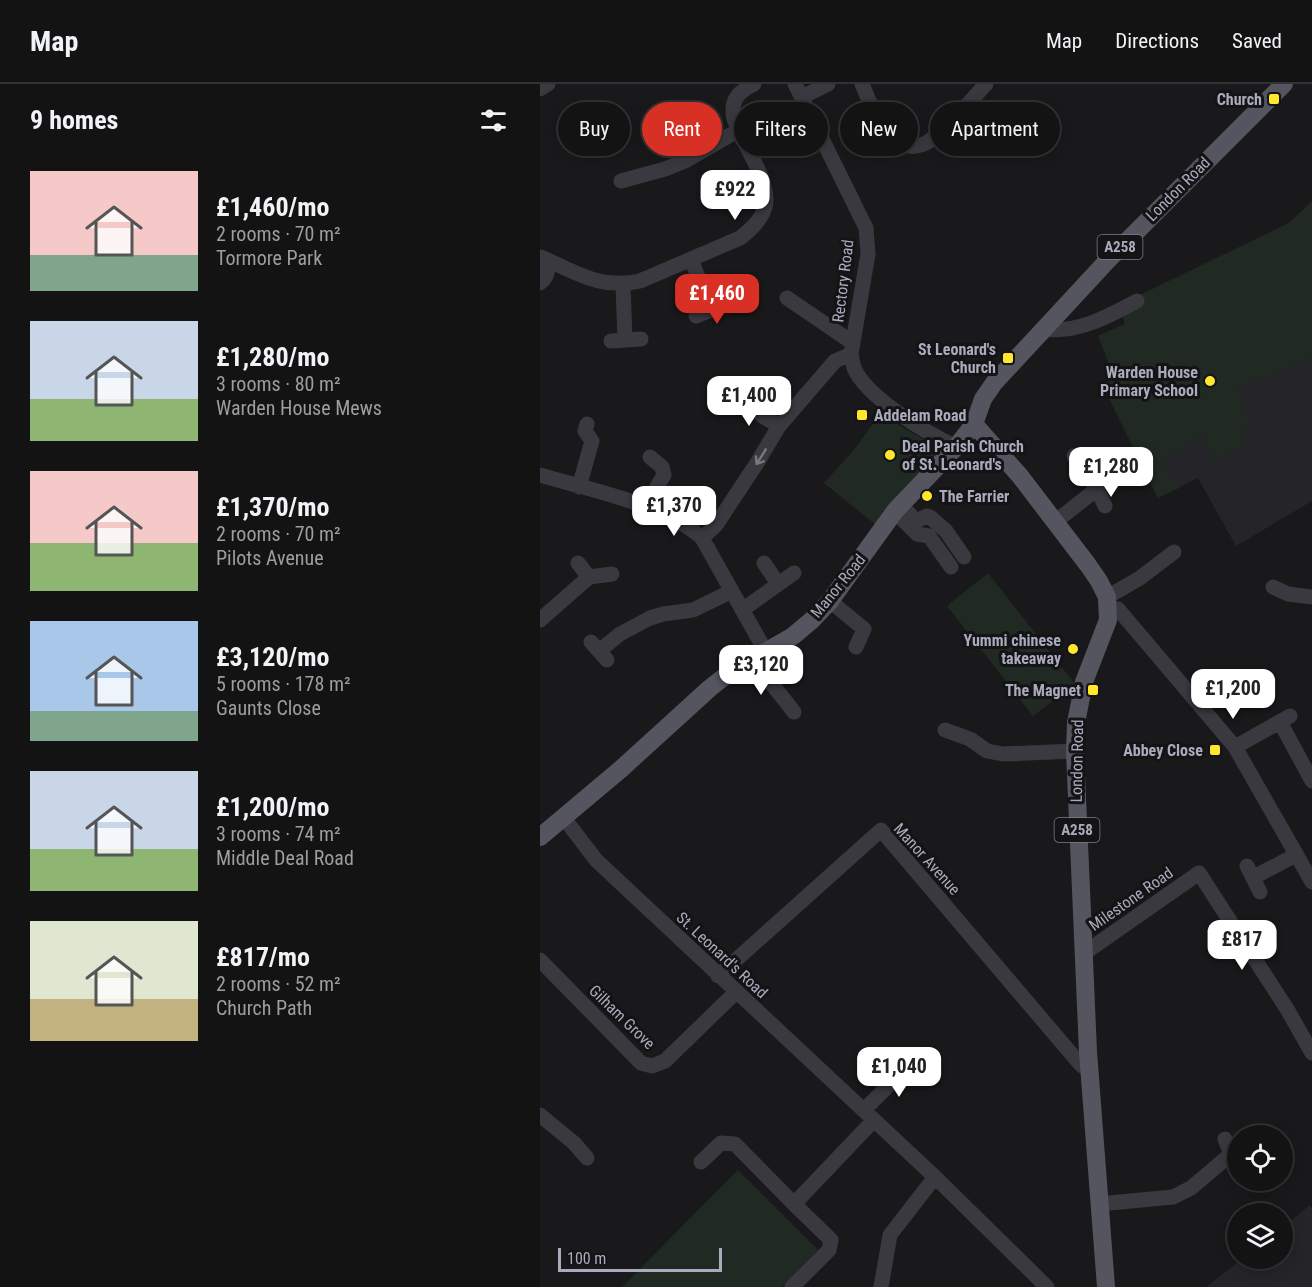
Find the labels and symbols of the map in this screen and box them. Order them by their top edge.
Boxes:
place label: Church [1217,90,1262,109]
marker: Church [1267,92,1281,106]
street label: London Road [1142,153,1214,225]
pin: £922 [699,170,771,221]
road number: A258 [1098,235,1142,259]
street label: Rectory Road [828,238,858,324]
pin: £1,460 [668,274,766,325]
place label: St Leonard's Church [918,340,996,377]
marker: St Leonard's Church [1001,351,1015,365]
place label: Warden House Primary School [1100,363,1198,400]
marker: Warden House Primary School [1203,374,1217,388]
pin: £1,400 [700,376,798,427]
place label: Addelam Road [874,406,967,425]
marker: Addelam Road [855,408,869,422]
place label: Deal Parish Church of St. Leonard's [902,437,1024,474]
pin: £1,280 [1062,447,1160,498]
one-way arrow [755,448,767,465]
marker: Deal Parish Church of St. Leonard's [883,448,897,462]
pin: £1,370 [625,486,723,537]
place label: The Farrier [939,487,1009,506]
marker: The Farrier [920,489,934,503]
street label: Manor Road [807,550,869,622]
place label: Yummi chinese takeaway [964,631,1061,668]
marker: Yummi chinese takeaway [1066,642,1080,656]
pin: £3,120 [712,645,810,696]
pin: £1,200 [1184,669,1282,720]
place label: The Magnet [1005,681,1081,700]
marker: The Magnet [1086,683,1100,697]
street label: London Road [1067,719,1087,803]
place label: Abbey Close [1123,741,1203,760]
marker: Abbey Close [1208,743,1222,757]
road number: A258 [1054,818,1100,842]
street label: Manor Avenue [890,819,964,899]
street label: Milestone Road [1085,863,1177,935]
street label: St. Leonard's Road [673,908,771,1002]
pin: £817 [1206,920,1278,971]
street label: Gilham Grove [585,981,659,1053]
pin: £1,040 [850,1047,948,1098]
scale bar [558,1245,722,1272]

